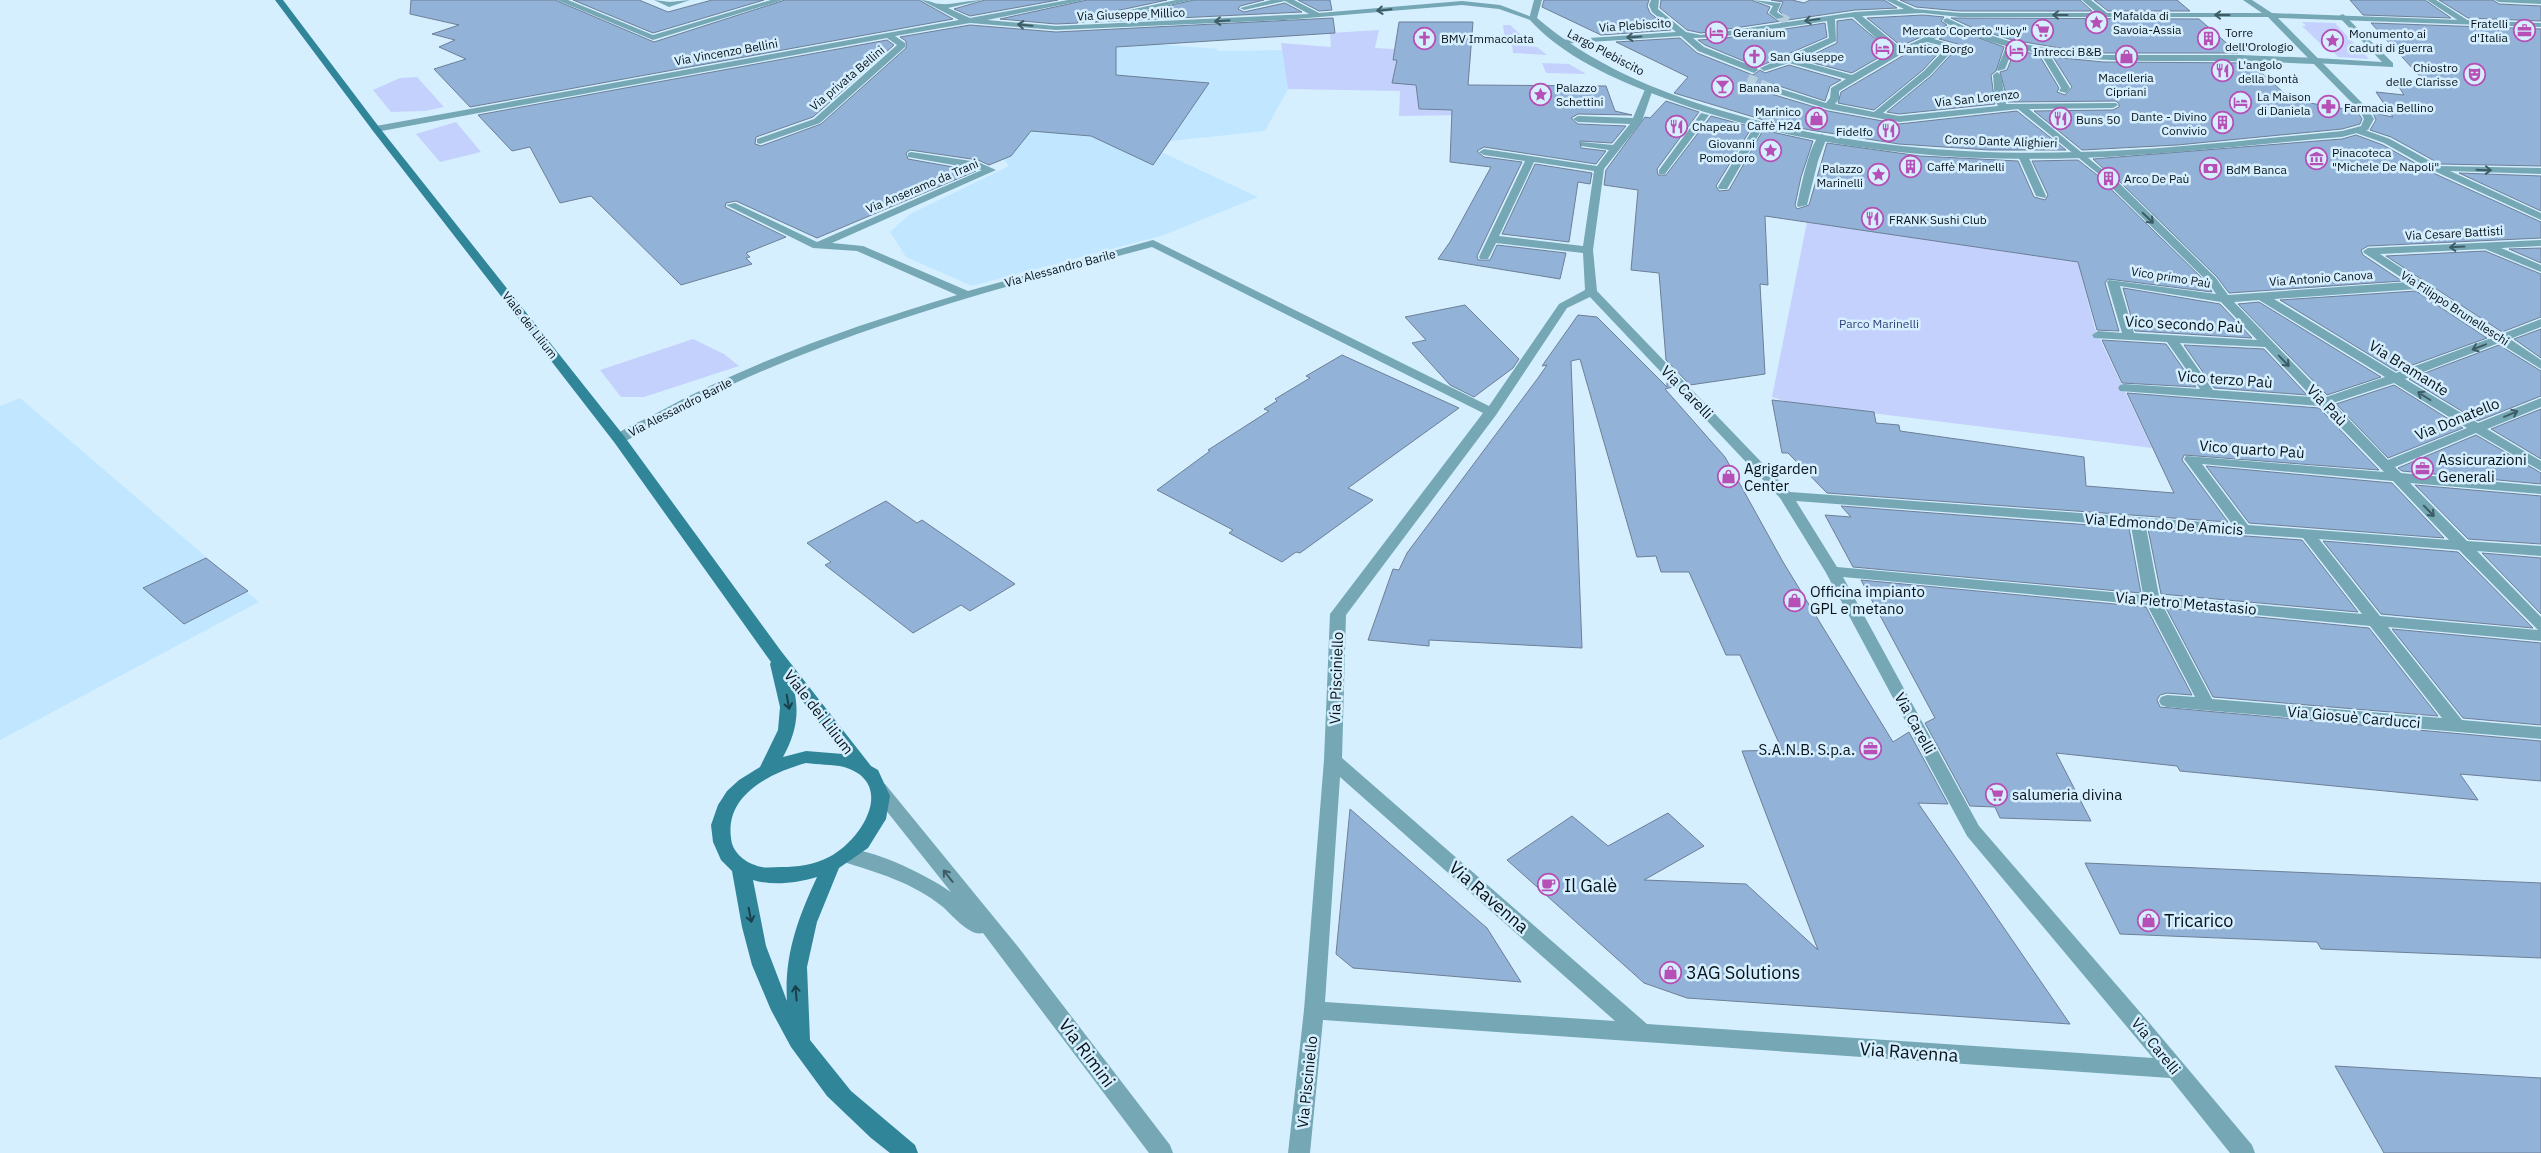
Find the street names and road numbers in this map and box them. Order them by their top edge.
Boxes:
street label: Via Giuseppe Millico [1077,5,1186,23]
street label: Via Plebiscito [1598,15,1672,35]
street label: Largo Plebiscito [1565,25,1647,79]
street label: Via Vincenzo Bellini [673,36,779,68]
street label: Via privata Bellini [806,42,888,114]
street label: Via San Lorenzo [1934,86,2020,110]
street label: Corso Dante Alighieri [1944,132,2058,150]
street label: Via Anseramo da Trani [864,156,980,216]
street label: Via Cesare Battisti [2405,223,2503,243]
street label: Via Alessandro Barile [1003,246,1118,290]
street label: Vico primo Paù [2130,263,2212,291]
street label: Via Antonio Canova [2269,267,2374,289]
street label: Via Filippo Brunelleschi [2398,267,2512,349]
street label: Viale dei Lilium [499,288,561,362]
street label: Vico secondo Paù [2124,311,2244,337]
street label: Via Bramante [2365,336,2453,400]
street label: Via Carelli [1657,361,1717,423]
street label: Vico terzo Paù [2177,366,2273,392]
street label: Via Alessandro Barile [626,374,735,440]
street label: Via Paù [2303,380,2351,430]
street label: Via Donatello [2412,393,2502,445]
street label: Vico quarto Paù [2199,436,2305,462]
street label: Via Edmondo De Amicis [2084,509,2244,539]
street label: Via Pietro Metastasio [2115,587,2257,619]
street label: Via Pisciniello [1325,631,1347,725]
street label: Viale dei Lilium [780,666,858,758]
street label: Via Carelli [1890,689,1940,757]
street label: Via Giosuè Carducci [2287,702,2421,732]
street label: Via Ravenna [1444,856,1534,938]
street label: Via Rimini [1054,1014,1120,1092]
street label: Via Carelli [2127,1014,2185,1078]
street label: Via Pisciniello [1293,1035,1321,1129]
street label: Via Ravenna [1859,1037,1959,1067]

